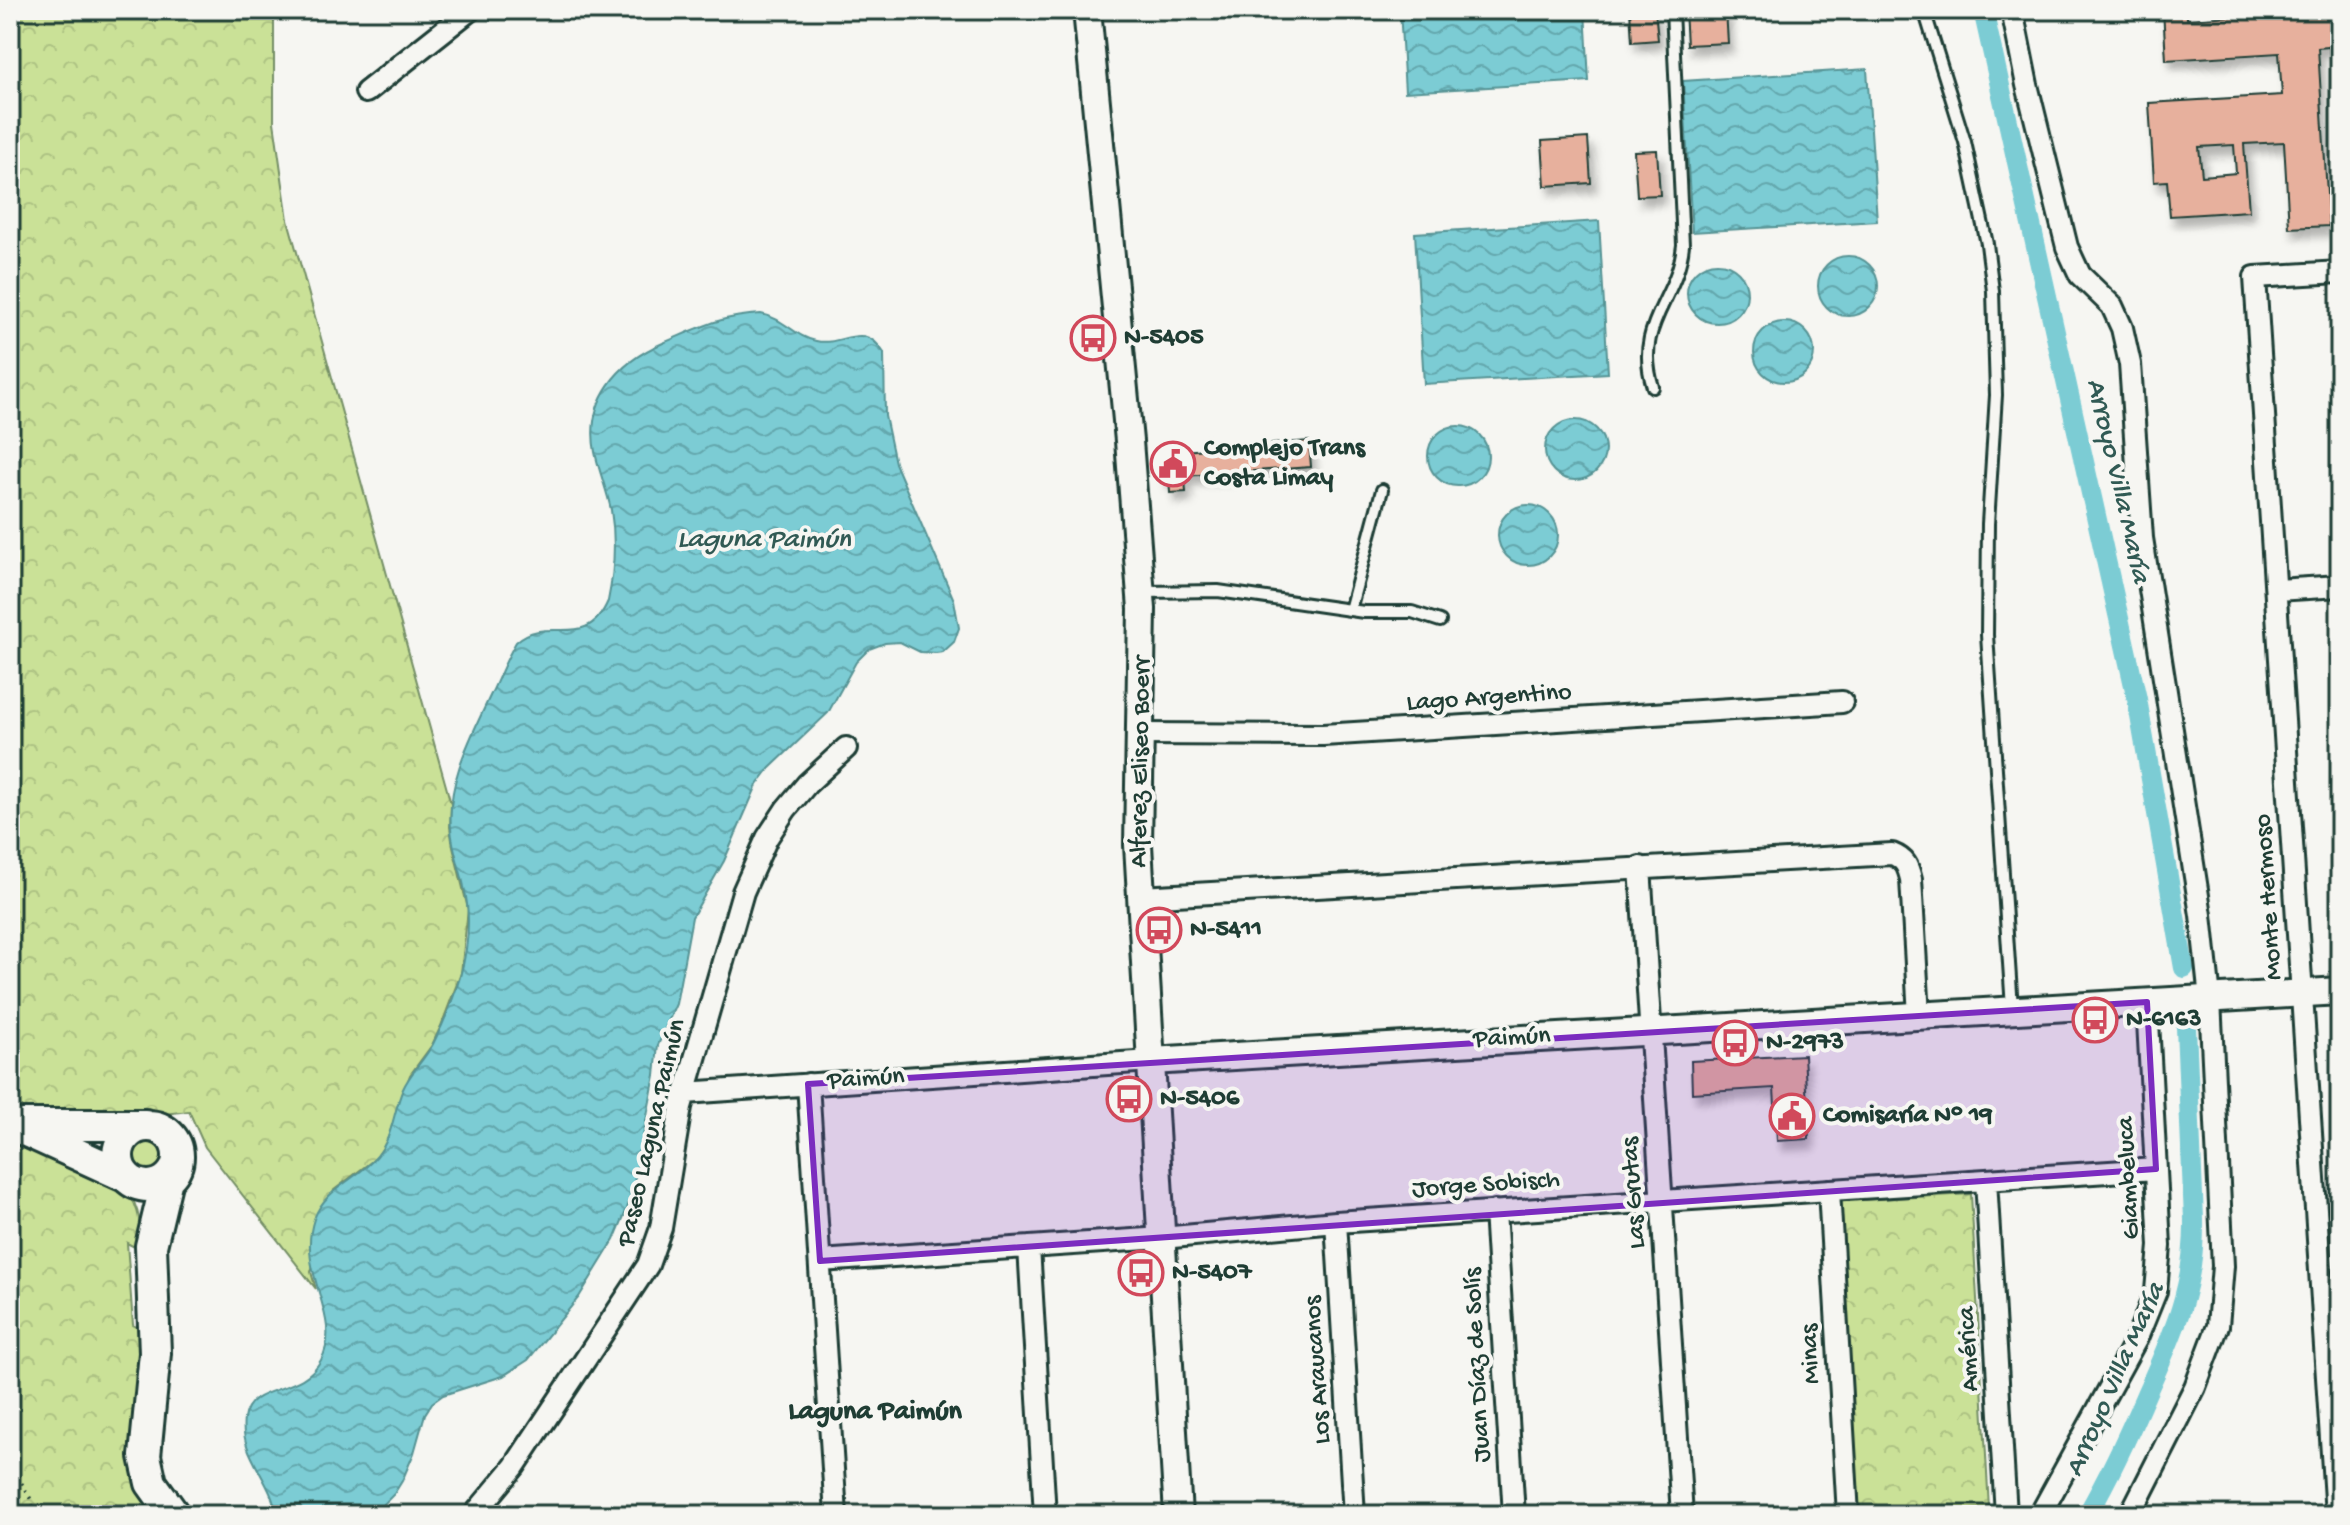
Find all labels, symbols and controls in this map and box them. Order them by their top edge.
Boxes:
bus stop icon: N-5405 [1069,314,1117,362]
place label: N-5405 [1124,323,1204,354]
water label: Arroyo Villa María [2077,376,2157,588]
place label: Complejo Trans Costa Limay [1204,434,1366,495]
public building icon: Complejo Trans Costa Limay [1149,440,1197,488]
water label: Laguna Paimún [677,524,852,557]
street label: Alferez Eliseo Boerr [1125,653,1159,868]
street label: Lago Argentino [1405,678,1573,720]
street label: Monte Hermoso [2249,813,2291,981]
bus stop icon: N-5411 [1135,906,1183,954]
place label: N-5411 [1190,915,1262,946]
bus stop icon: N-6163 [2071,996,2119,1044]
place label: N-6163 [2126,1005,2202,1036]
street label: Paseo Laguna Paimún [611,1015,694,1251]
bus stop icon: N-2973 [1711,1019,1759,1067]
street label: Paimún [1472,1021,1552,1057]
place label: N-2973 [1766,1028,1844,1059]
street label: Paimún [825,1062,906,1098]
bus stop icon: N-5406 [1105,1075,1153,1123]
place label: N-5406 [1160,1084,1240,1115]
public building icon: Comisaría N° 19 [1768,1092,1816,1140]
place label: Comisaría N° 19 [1823,1101,1992,1132]
street label: Giambeluca [2111,1114,2149,1240]
street label: Las Grutas [1616,1135,1654,1250]
street label: Jorge Sobisch [1411,1165,1561,1207]
bus stop icon: N-5407 [1117,1249,1165,1297]
place label: N-5407 [1172,1258,1253,1289]
street label: Juan Díaz de Solís [1458,1265,1500,1463]
water label: Arroyo Villa María [2059,1277,2174,1482]
street label: Los Araucanos [1298,1293,1340,1445]
street label: América [1952,1304,1988,1392]
street label: Minas [1795,1322,1829,1385]
district label: Laguna Paimún [788,1396,963,1429]

